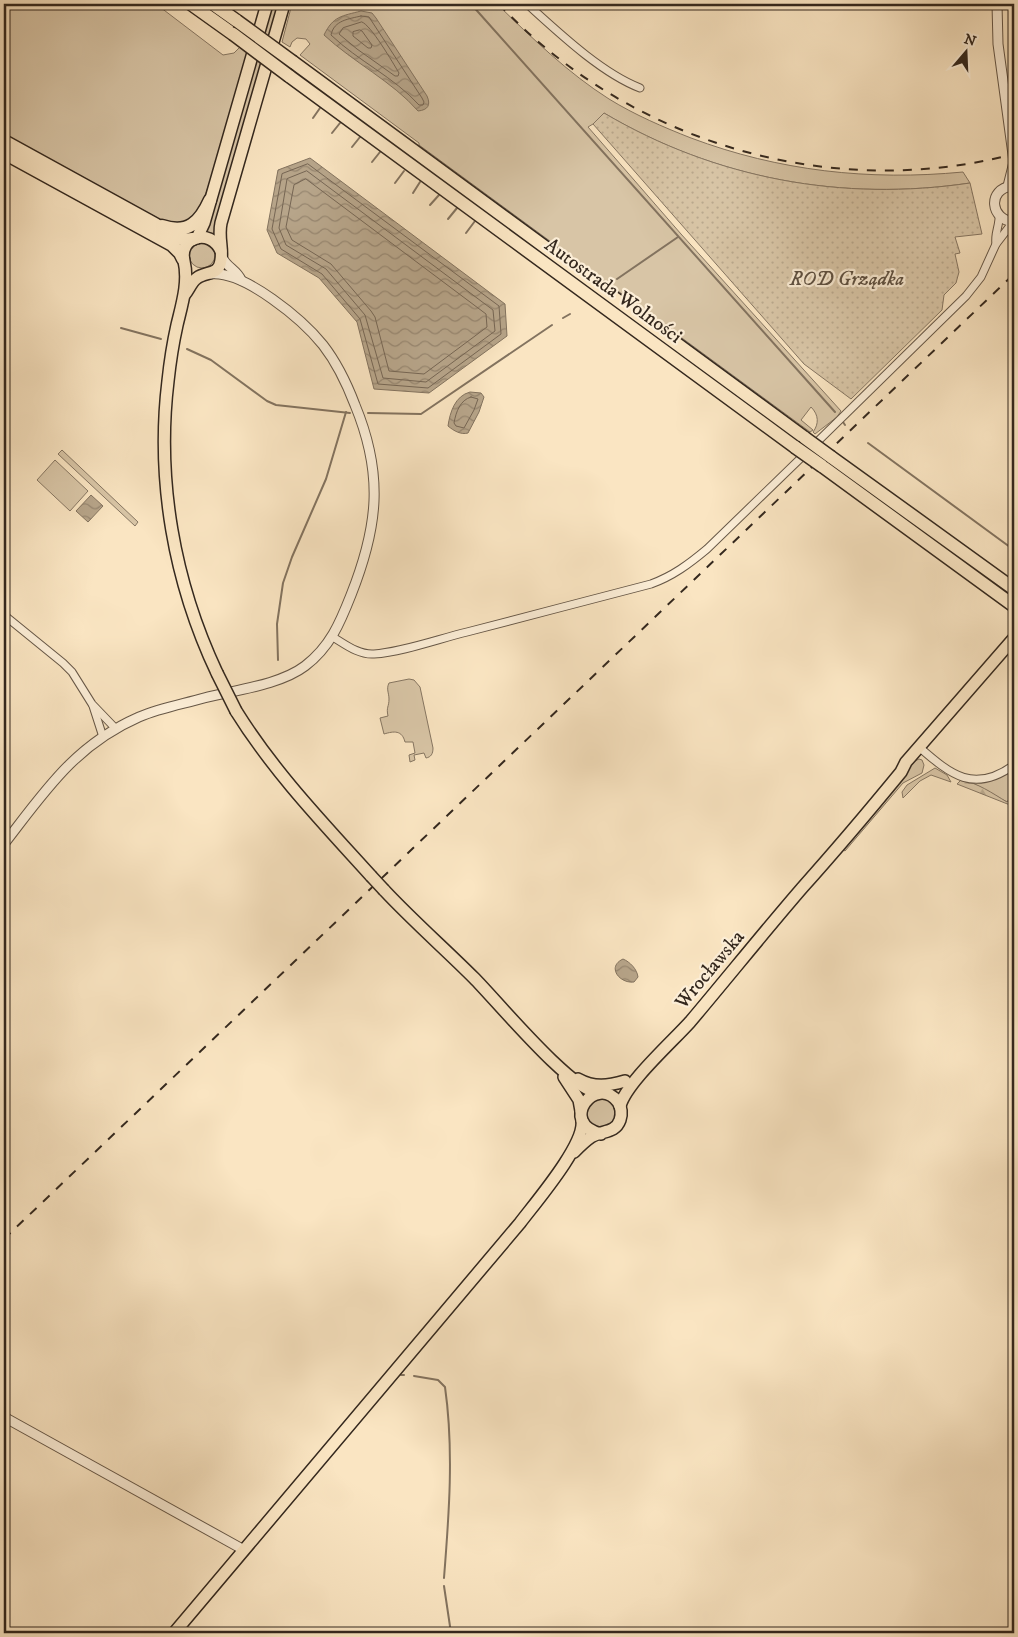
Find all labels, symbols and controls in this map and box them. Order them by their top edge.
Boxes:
north arrow [940,28,990,78]
text: N [962,30,979,51]
street label: Autostrada Wolności [539,233,687,349]
park label: ROD Grządka [789,267,904,292]
street label: Wrocławska [669,925,751,1015]

